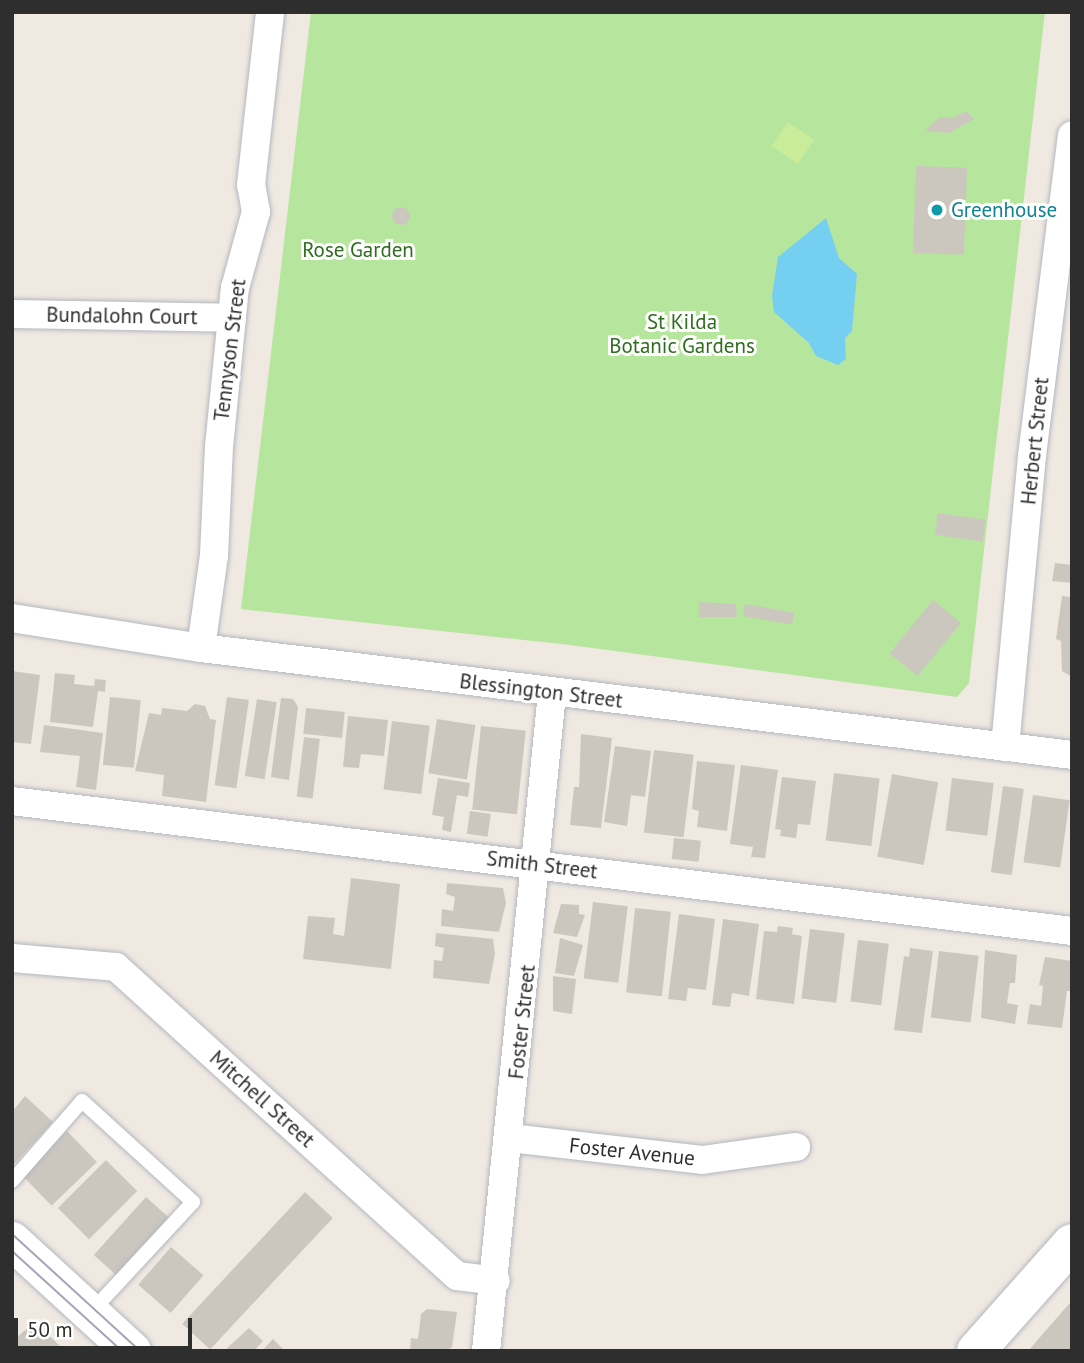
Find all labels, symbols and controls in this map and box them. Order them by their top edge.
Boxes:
place label: Greenhouse [951,197,1057,223]
marker: Greenhouse [929,202,945,218]
park label: Rose Garden [302,237,414,263]
street label: Tennyson Street [209,277,251,423]
street label: Bundalohn Court [46,302,198,330]
park label: St Kilda Botanic Gardens [609,309,755,359]
street label: Herbert Street [1016,376,1054,506]
street label: Blessington Street [458,669,624,713]
street label: Smith Street [485,846,599,884]
street label: Foster Street [503,964,541,1080]
street label: Mitchell Street [204,1045,320,1153]
street label: Foster Avenue [568,1133,696,1171]
scale bar [18,1304,196,1348]
text: 50 m [27,1316,73,1343]

